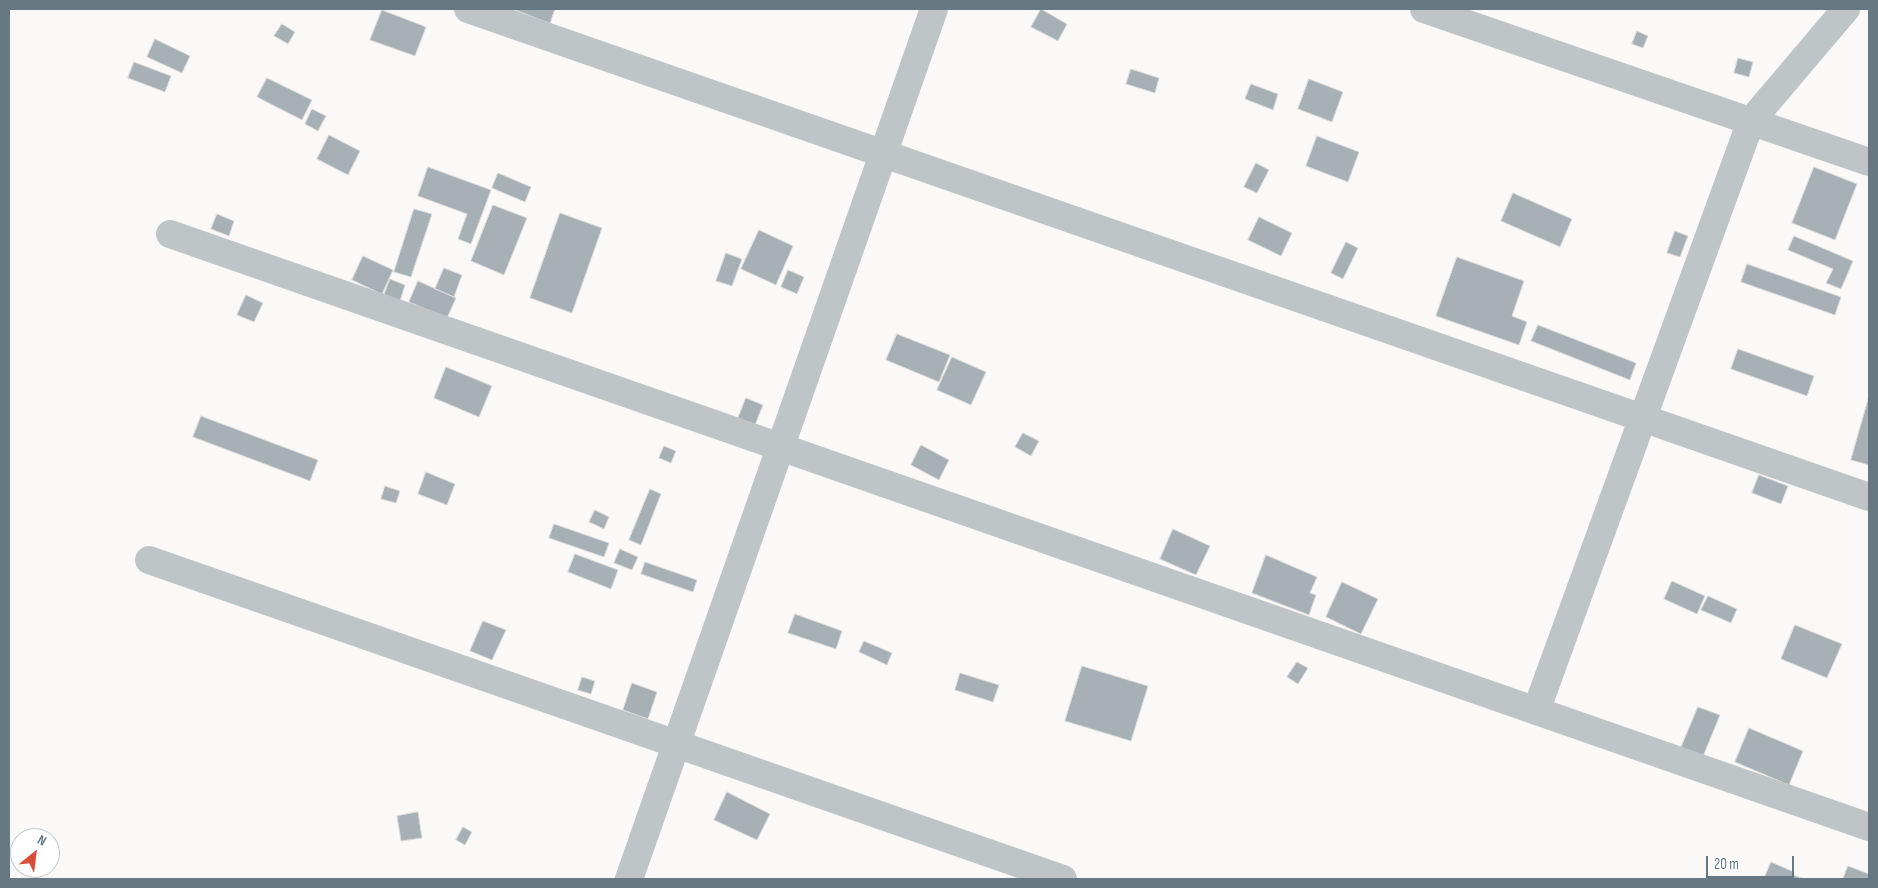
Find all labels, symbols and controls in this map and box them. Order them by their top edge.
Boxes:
north arrow [10,828,60,878]
text: N [35,831,49,850]
scale bar [1708,846,1796,878]
text: 20 m [1714,855,1739,874]

